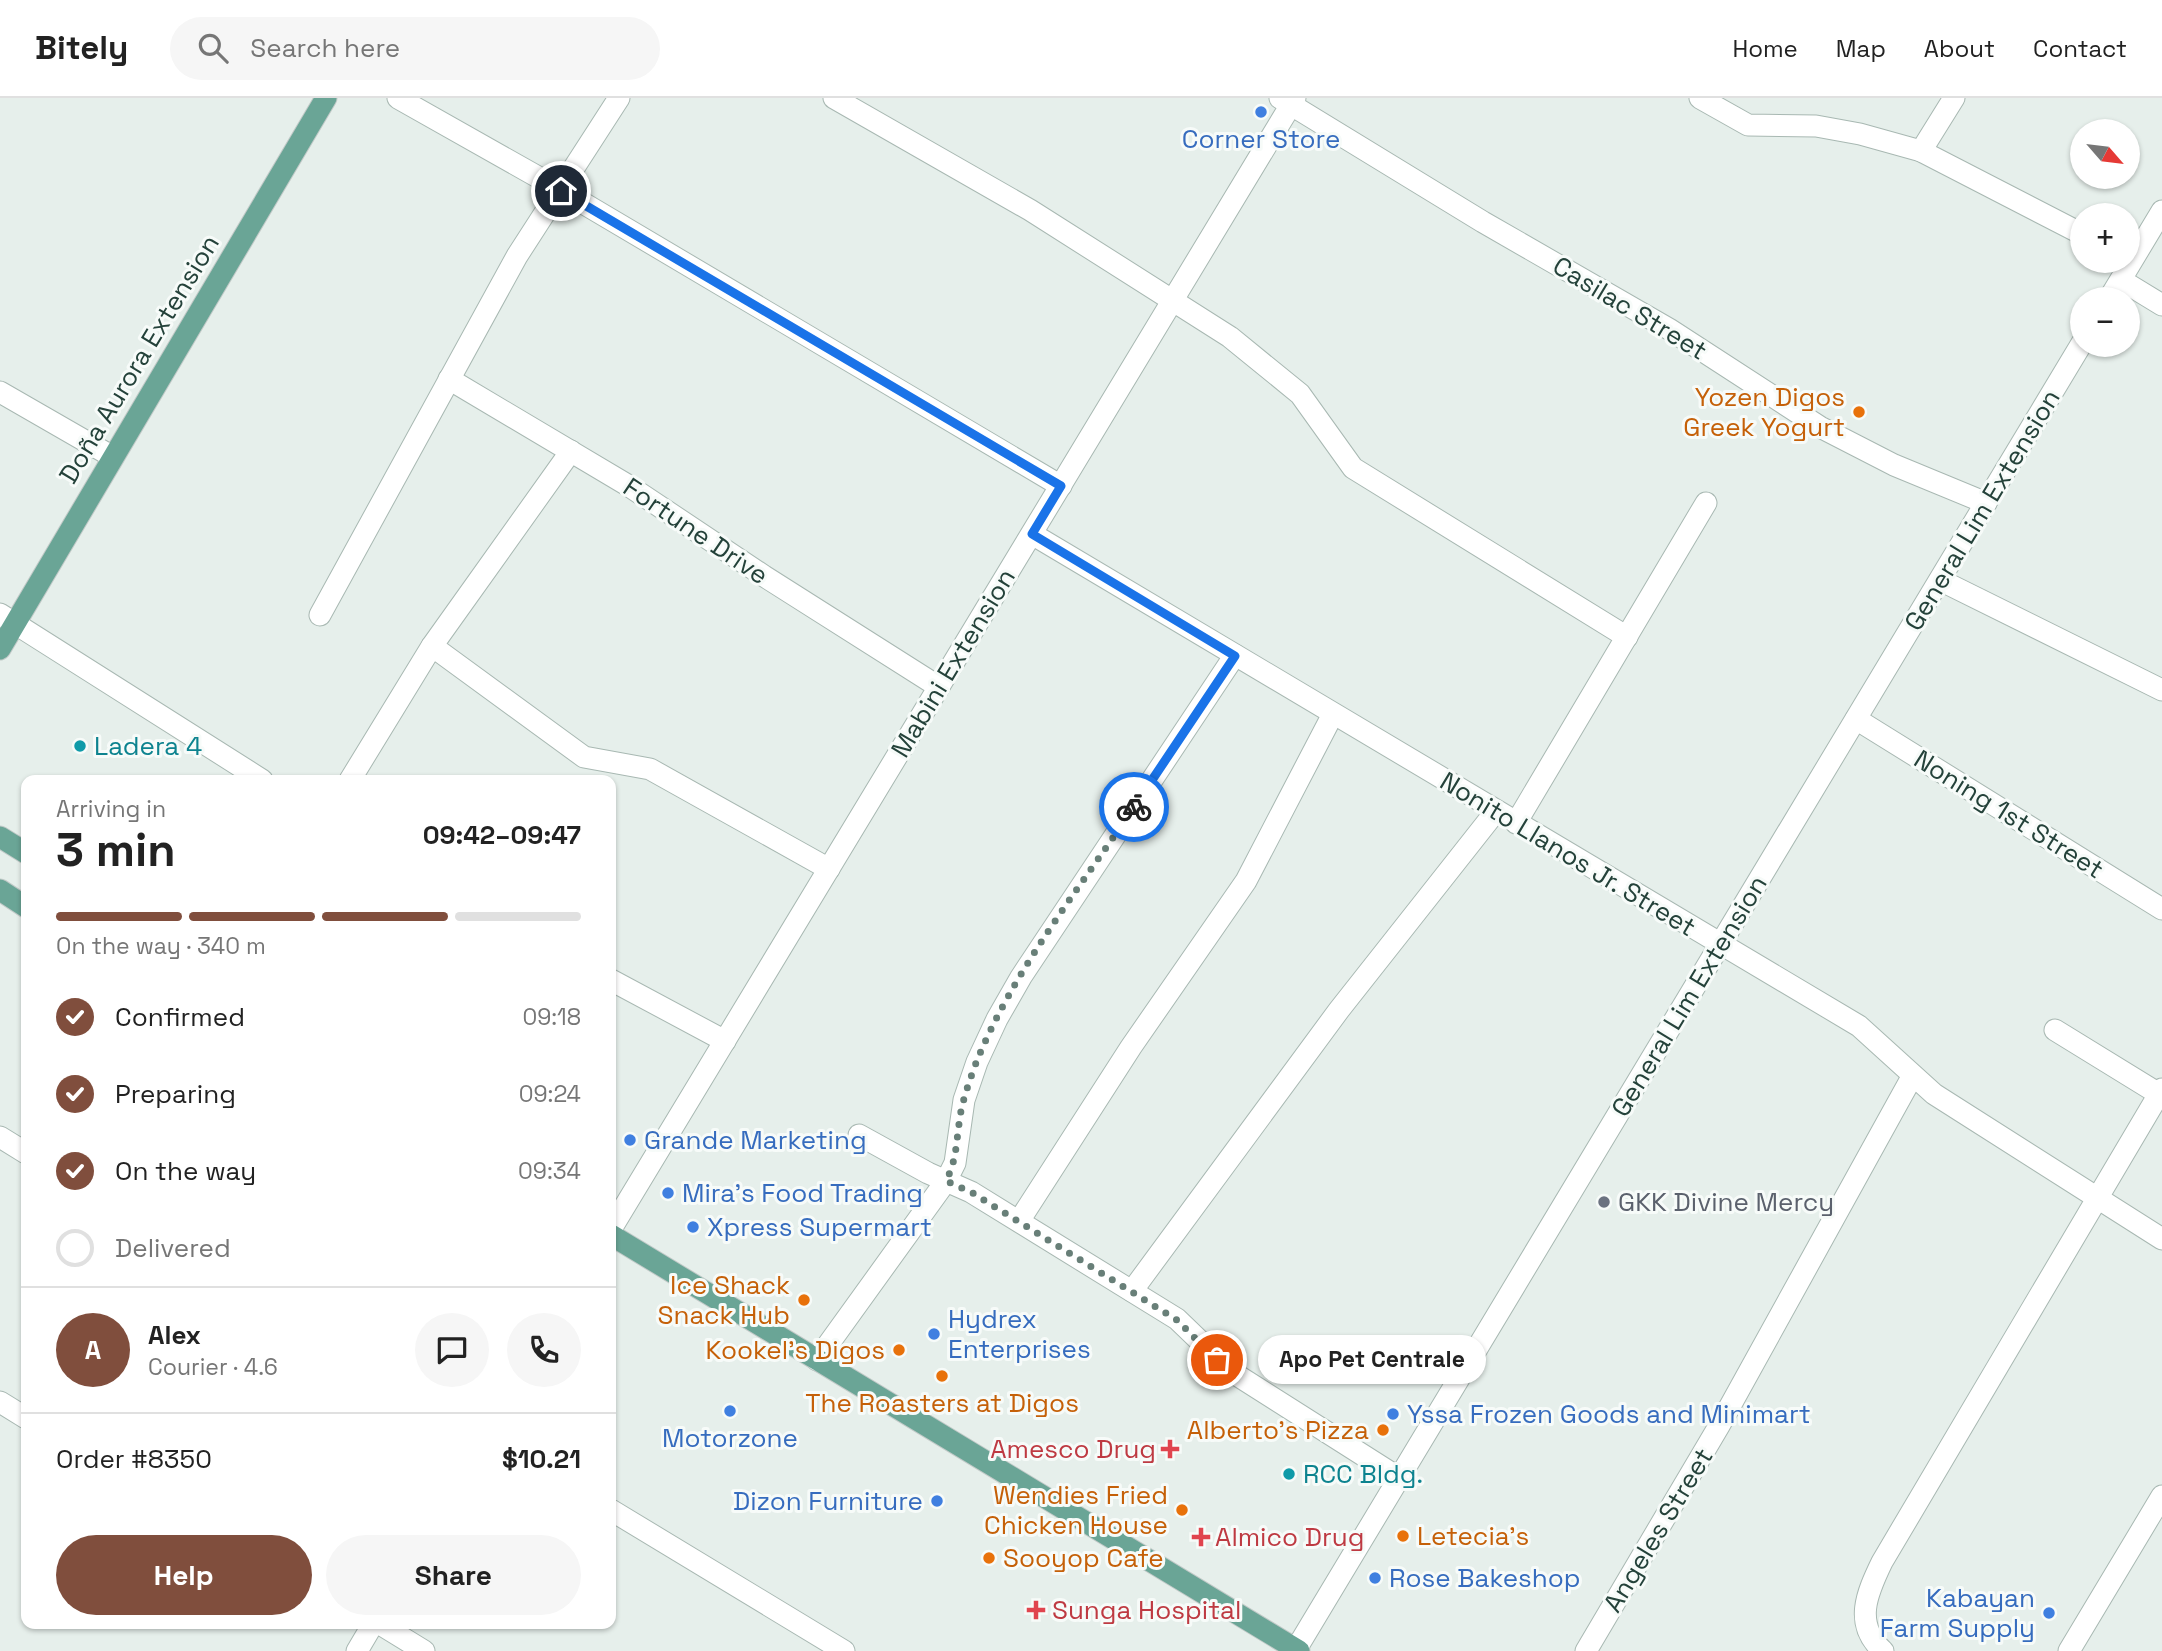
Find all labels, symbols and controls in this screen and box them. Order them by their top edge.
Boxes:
search box [170,17,660,80]
text: Bitely [35,27,128,69]
icon: search [194,29,232,67]
text: Search here [250,31,400,65]
text: Home [1732,33,1798,64]
text: Map [1836,33,1886,64]
text: About [1924,33,1995,64]
text: Contact [2033,33,2127,64]
marker: Corner Store [1253,104,1269,120]
north arrow [2070,119,2140,189]
map controls [2070,119,2140,357]
place label: Corner Store [1182,122,1340,156]
pin [531,161,591,221]
icon: home [542,172,580,210]
button: + [2070,203,2140,273]
street label: Doña Aurora Extension [51,228,227,490]
street label: Casilac Street [1547,249,1713,367]
button: − [2070,287,2140,357]
place label: Yozen Digos Greek Yogurt [1683,380,1845,444]
street label: General Lim Extension [1896,383,2068,637]
marker: Yozen Digos Greek Yogurt [1851,404,1867,420]
street label: Fortune Drive [617,470,775,592]
street label: Mabini Extension [883,562,1023,764]
place label: Ladera 4 [94,729,202,763]
marker: Ladera 4 [72,738,88,754]
street label: Noning 1st Street [1908,742,2110,886]
street label: Nonito Llanos Jr. Street [1434,764,1702,944]
courier [1099,772,1169,842]
icon: bike [1115,788,1153,826]
text: Arriving in [56,794,166,824]
text: 09:42–09:47 [423,818,581,852]
text: 3 min [56,821,176,879]
street label: General Lim Extension [1603,869,1775,1123]
text: On the way · 340 m [56,931,266,961]
icon: check [56,998,94,1036]
text: Confirmed [115,1000,245,1034]
text: 09:18 [522,1002,581,1032]
icon: check [56,1075,94,1113]
text: Preparing [115,1077,236,1111]
text: 09:24 [519,1079,581,1109]
place label: Grande Marketing [644,1123,867,1157]
marker: Grande Marketing [622,1132,638,1148]
icon: check [56,1152,94,1190]
text: On the way [115,1154,256,1188]
text: 09:34 [518,1156,581,1186]
place label: Mira's Food Trading [682,1176,923,1210]
marker: Mira's Food Trading [660,1185,676,1201]
place label: GKK Divine Mercy [1618,1185,1834,1219]
marker: GKK Divine Mercy [1596,1194,1612,1210]
place label: Xpress Supermart [707,1210,932,1244]
marker: Xpress Supermart [685,1219,701,1235]
text: Delivered [115,1231,231,1265]
place label: Ice Shack Snack Hub [658,1268,790,1332]
marker: Ice Shack Snack Hub [796,1292,812,1308]
place label: Hydrex Enterprises [948,1302,1091,1366]
button: chat [415,1313,489,1387]
button: phone [507,1313,581,1387]
text: Alex [148,1318,201,1352]
marker: Hydrex Enterprises [926,1326,942,1342]
pin [1187,1330,1247,1390]
text: A [85,1333,101,1367]
place label: Kookel's Digos [706,1333,885,1367]
callout: Apo Pet Centrale [1259,1336,1486,1384]
icon: bag [1198,1341,1236,1379]
marker: Kookel's Digos [891,1342,907,1358]
text: Apo Pet Centrale [1279,1344,1465,1374]
text: Courier · 4.6 [148,1352,278,1382]
marker: The Roasters at Digos [934,1368,950,1384]
place label: The Roasters at Digos [805,1386,1079,1420]
place label: Yssa Frozen Goods and Minimart [1407,1397,1811,1431]
marker: Motorzone [722,1403,738,1419]
marker: Yssa Frozen Goods and Minimart [1385,1406,1401,1422]
place label: Alberto's Pizza [1187,1413,1369,1447]
place label: Motorzone [662,1421,798,1455]
marker: Alberto's Pizza [1375,1422,1391,1438]
place label: Amesco Drug [990,1432,1156,1466]
marker: Amesco Drug [1162,1441,1178,1457]
text: Order #8350 [56,1442,212,1476]
text: $10.21 [502,1442,581,1476]
street label: Angeles Street [1596,1442,1720,1618]
place label: RCC Bldg. [1303,1457,1423,1491]
marker: RCC Bldg. [1281,1466,1297,1482]
place label: Wendies Fried Chicken House [984,1478,1168,1542]
place label: Dizon Furniture [733,1484,923,1518]
marker: Dizon Furniture [929,1493,945,1509]
marker: Wendies Fried Chicken House [1174,1502,1190,1518]
place label: Letecia's [1417,1519,1529,1553]
place label: Almico Drug [1215,1520,1364,1554]
marker: Letecia's [1395,1528,1411,1544]
marker: Almico Drug [1193,1529,1209,1545]
button: Help [56,1535,312,1615]
button: Share [326,1535,581,1615]
place label: Sooyop Cafe [1003,1541,1164,1575]
marker: Sooyop Cafe [981,1550,997,1566]
place label: Rose Bakeshop [1389,1561,1581,1595]
marker: Rose Bakeshop [1367,1570,1383,1586]
place label: Kabayan Farm Supply [1880,1581,2035,1645]
place label: Sunga Hospital [1052,1593,1241,1627]
marker: Sunga Hospital [1026,1600,1046,1620]
marker: Kabayan Farm Supply [2041,1605,2057,1621]

